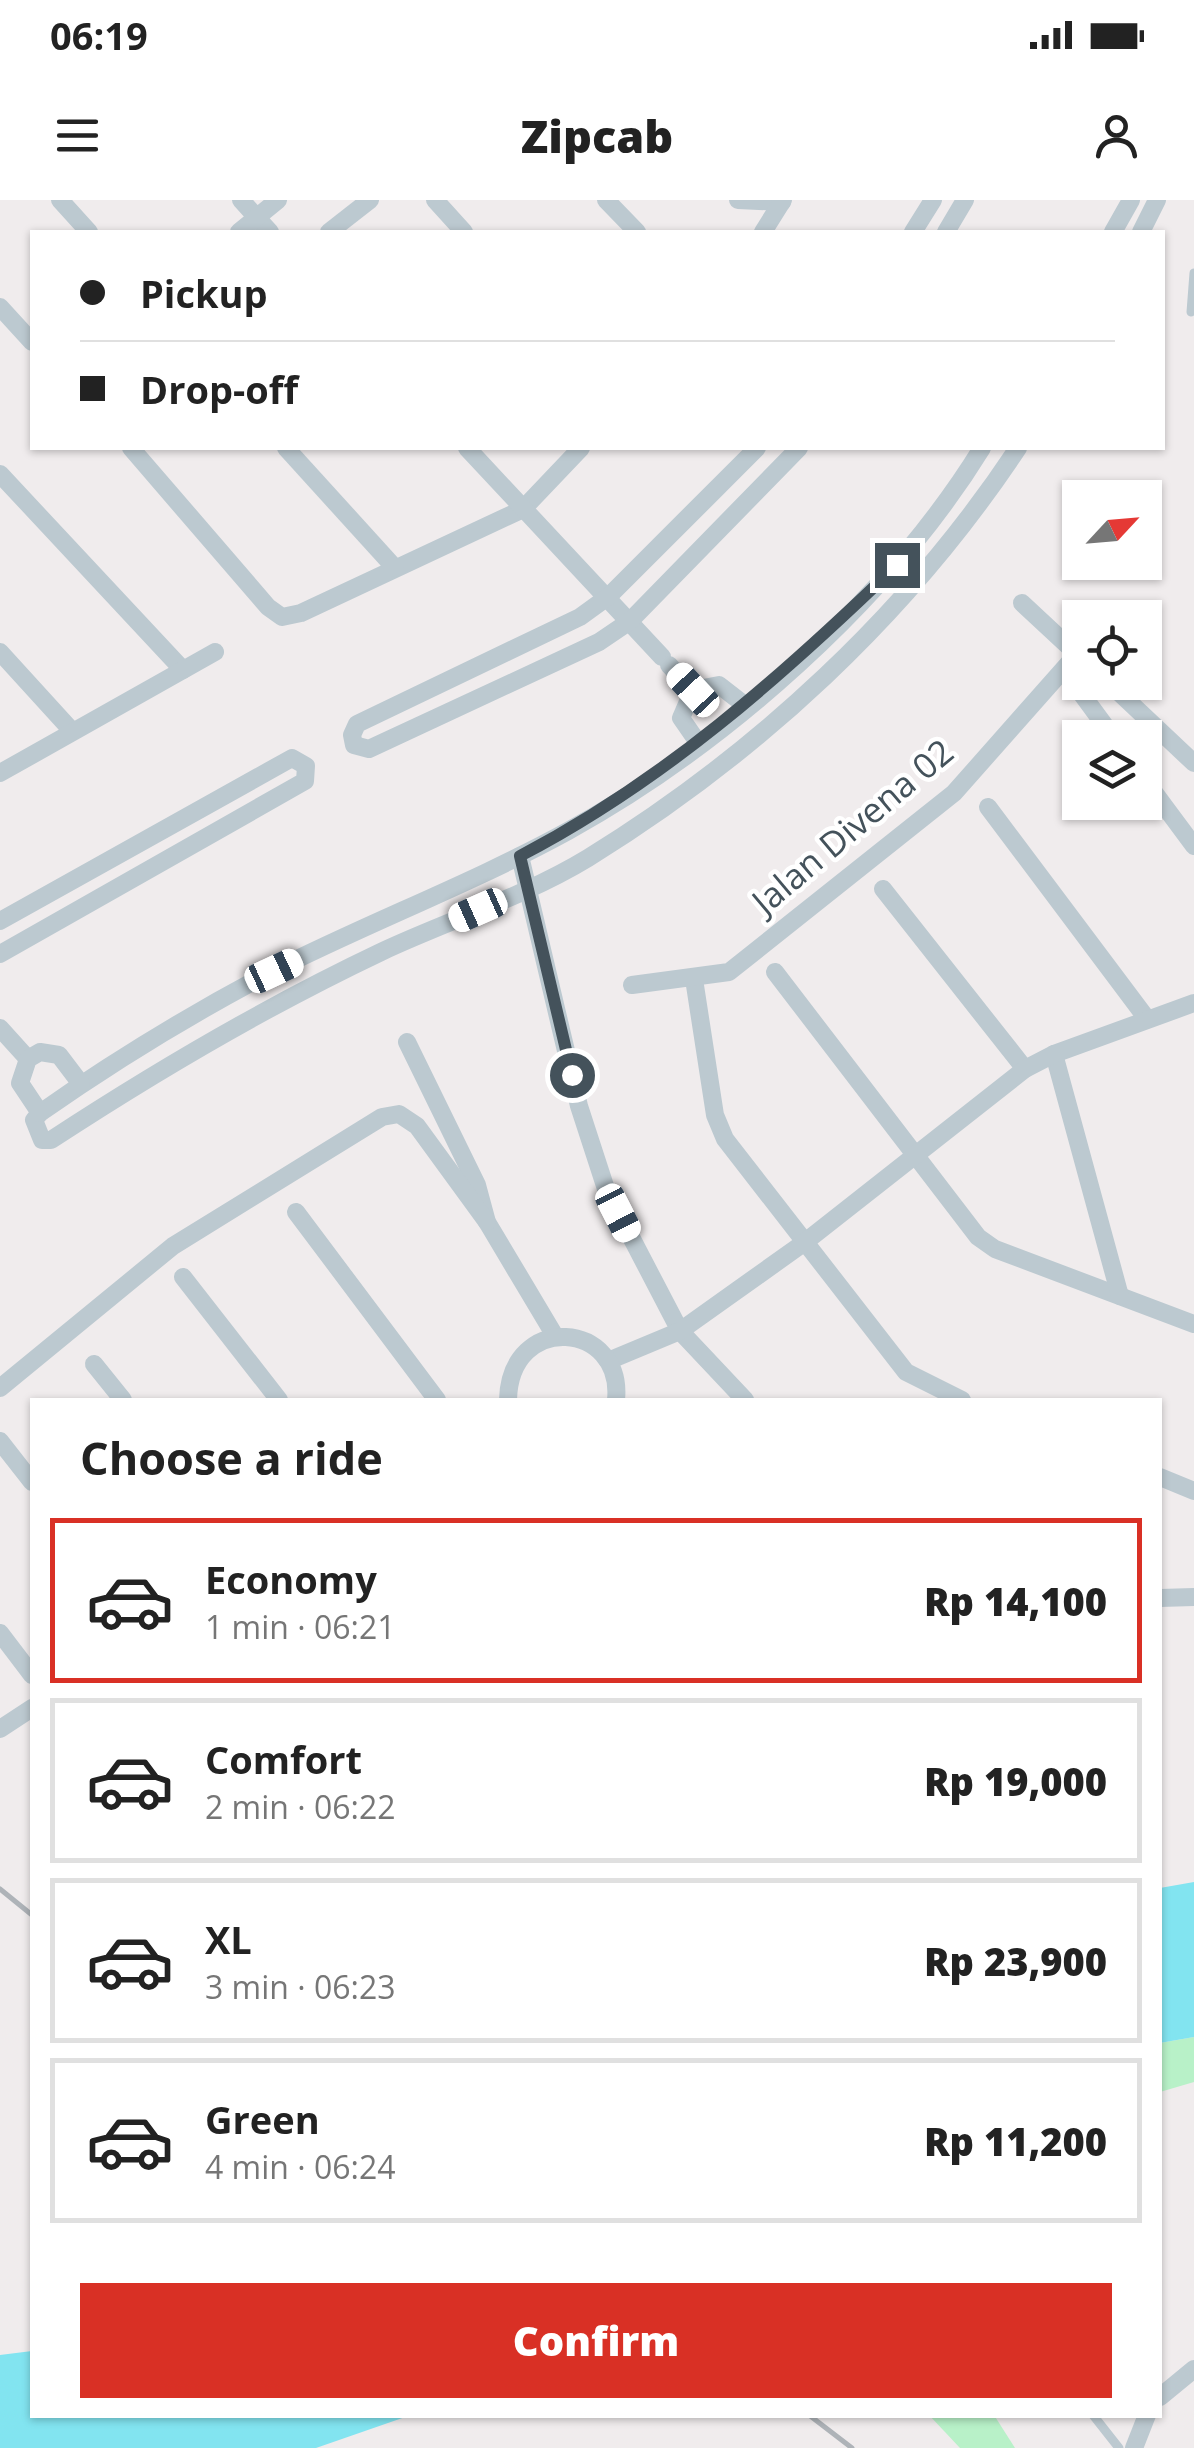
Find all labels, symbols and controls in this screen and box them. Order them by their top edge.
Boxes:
text: 06:19 [50,9,148,61]
text: Zipcab [521,105,673,166]
icon: menu [50,108,105,163]
icon: person [1089,108,1144,163]
text: Pickup [140,267,268,319]
text: Drop-off [140,363,298,415]
north arrow [1062,480,1162,580]
map controls [1062,480,1162,820]
route end [875,543,920,588]
button: locate [1062,600,1162,700]
car [662,658,724,722]
button: layers [1062,720,1162,820]
street label: Jalan Divena 02 [739,728,963,926]
car [444,884,512,936]
car [240,945,308,997]
route start [550,1053,595,1098]
car [591,1179,645,1247]
text: Choose a ride [80,1427,383,1488]
text: Economy [205,1553,377,1605]
icon: car [85,1556,175,1646]
text: Rp 14,100 [924,1575,1107,1627]
text: 1 min · 06:21 [205,1605,396,1648]
text: Comfort [205,1733,362,1785]
icon: car [85,1736,175,1826]
text: Rp 19,000 [924,1755,1107,1807]
text: 2 min · 06:22 [205,1785,396,1828]
text: XL [205,1913,252,1965]
icon: car [85,1916,175,2006]
text: Rp 23,900 [924,1935,1107,1987]
text: 3 min · 06:23 [205,1965,396,2008]
text: Green [205,2093,320,2145]
icon: car [85,2096,175,2186]
text: Rp 11,200 [924,2115,1107,2167]
text: 4 min · 06:24 [205,2145,396,2188]
button: Confirm [80,2283,1112,2398]

